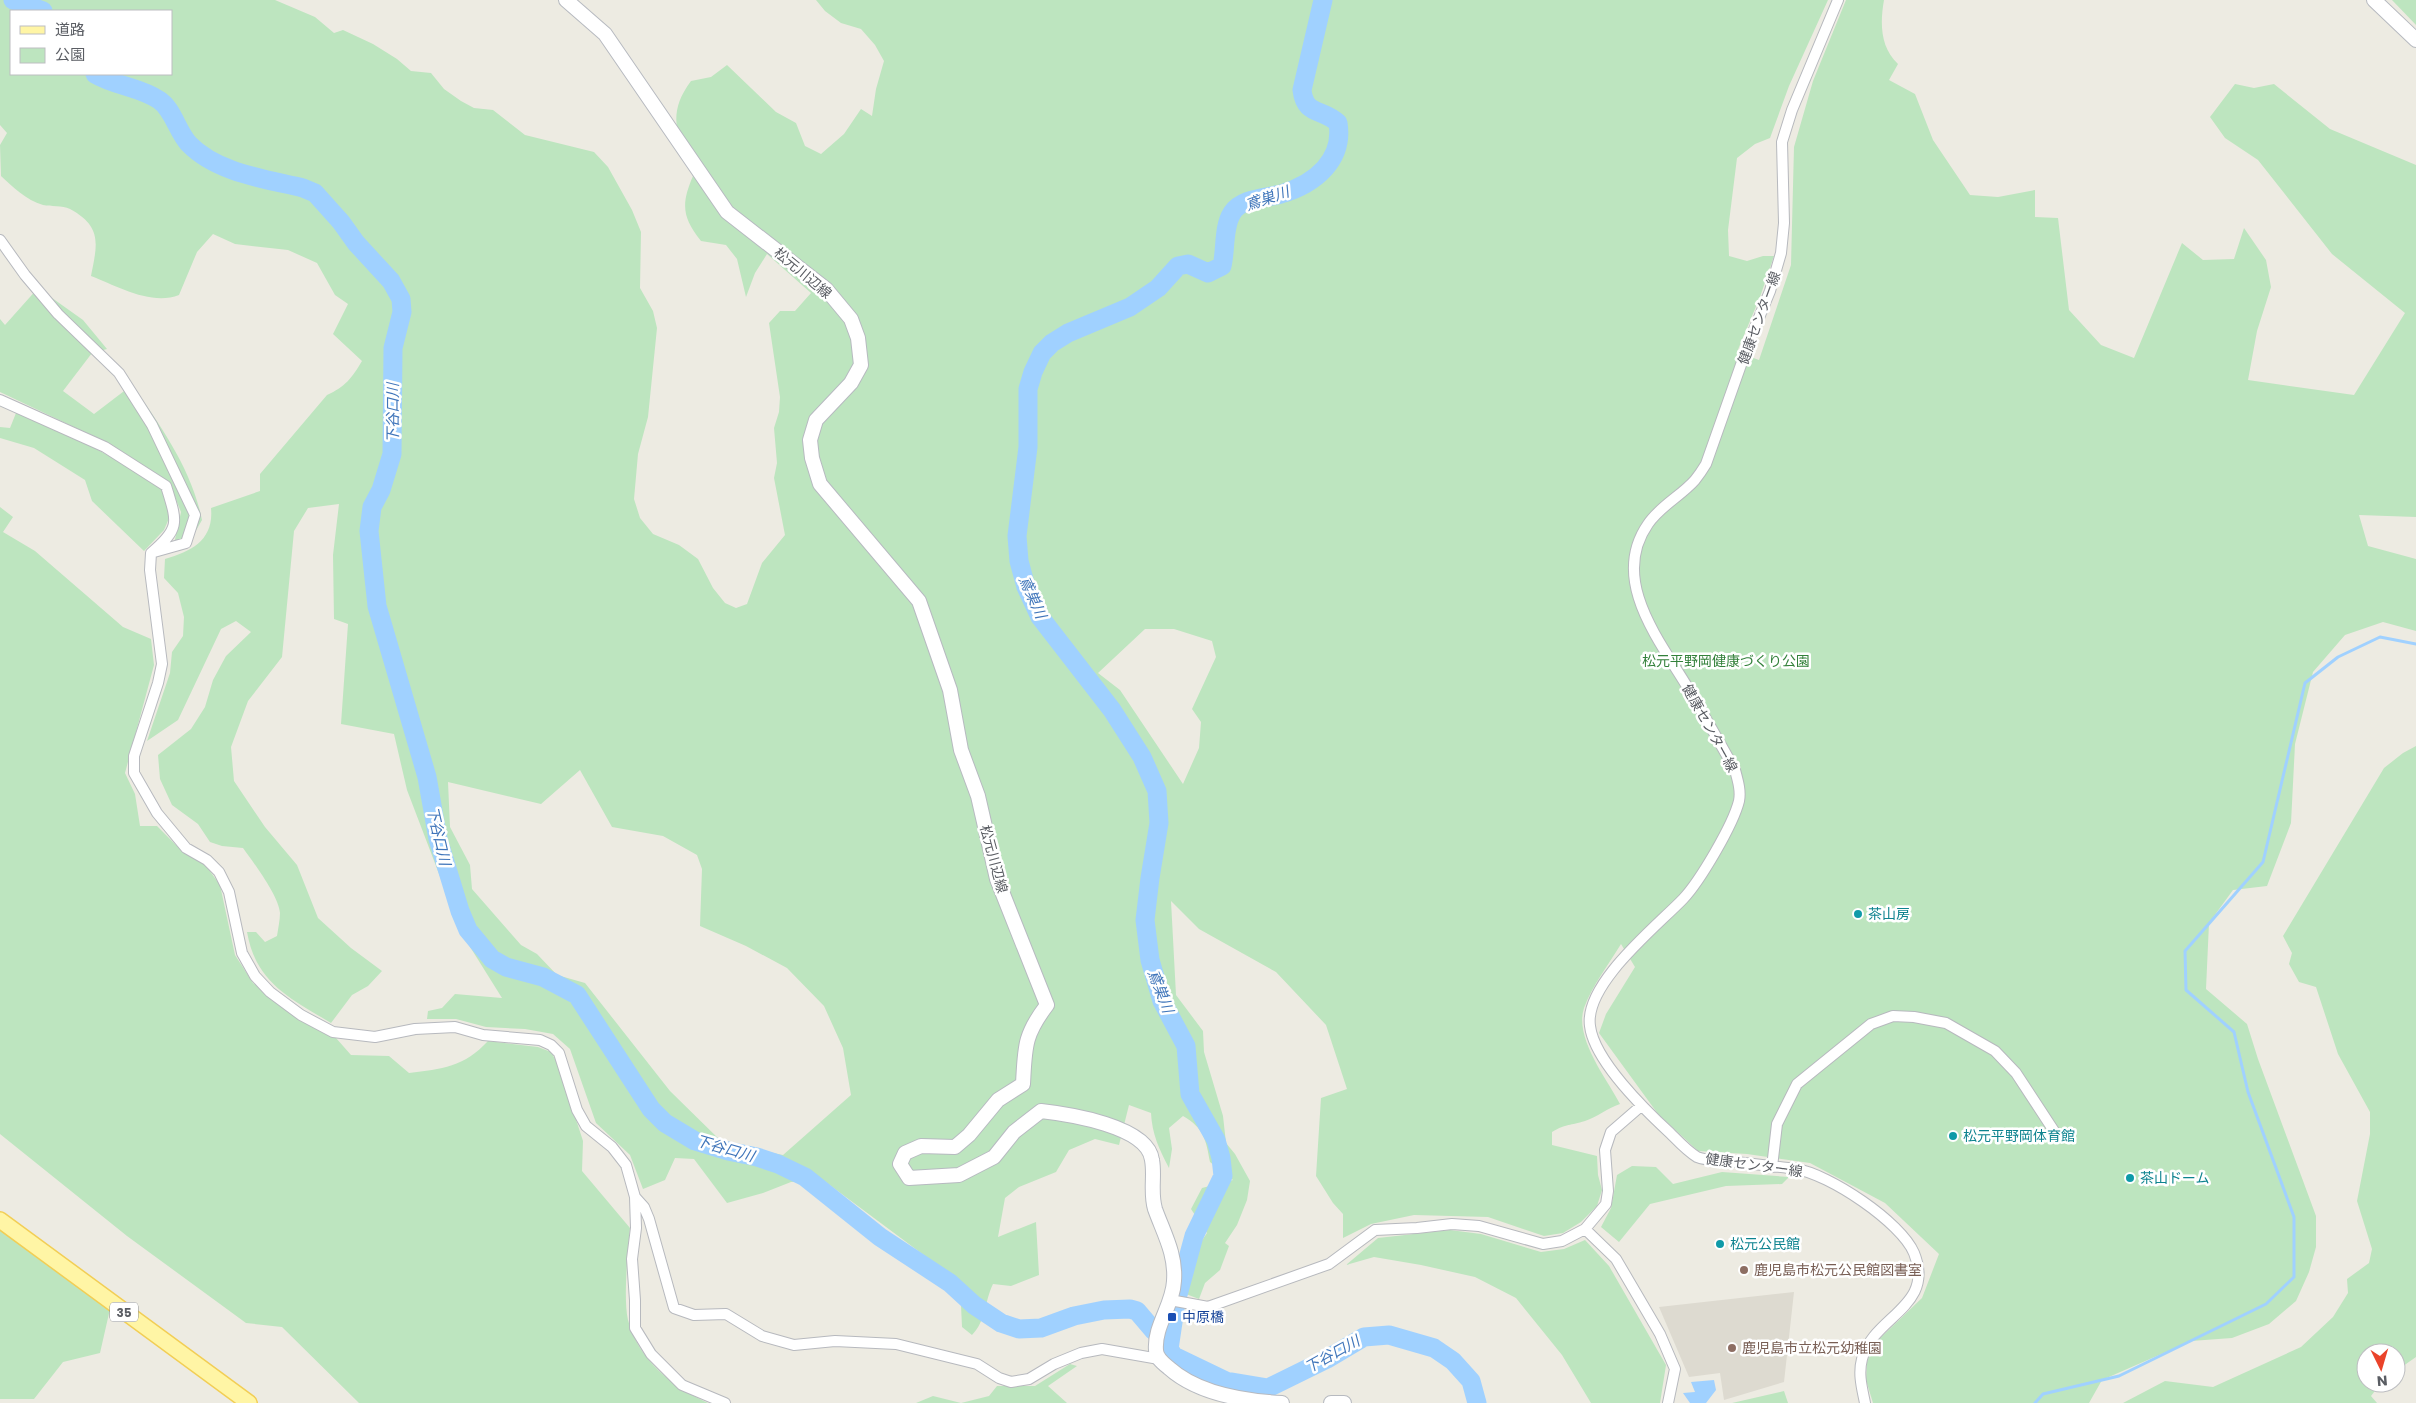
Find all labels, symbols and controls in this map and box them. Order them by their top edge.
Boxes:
legend [10,10,172,75]
text: 道路 [55,19,85,40]
text: 公園 [55,44,85,65]
water label: 鳶巣川 [1242,180,1294,215]
street label: 松元川辺線 [770,243,836,303]
street label: 健康センター線 [1733,269,1785,367]
water label: 下谷口川 [382,381,403,443]
water label: 鳶巣川 [1014,572,1053,624]
park label: 松元平野岡健康づくり公園 [1642,651,1810,671]
street label: 健康センター線 [1677,680,1743,776]
water label: 下谷口川 [422,804,456,870]
street label: 松元川辺線 [975,823,1013,895]
place label: 茶山房 [1868,904,1910,924]
marker: 茶山房 [1852,908,1864,920]
water label: 鳶巣川 [1143,966,1180,1018]
place label: 松元平野岡体育館 [1963,1126,2075,1146]
water label: 下谷口川 [693,1130,759,1167]
marker: 松元平野岡体育館 [1947,1130,1959,1142]
street label: 健康センター線 [1704,1148,1804,1182]
place label: 茶山ドーム [2140,1168,2210,1188]
marker: 茶山ドーム [2124,1172,2136,1184]
place label: 松元公民館 [1730,1234,1800,1254]
marker: 松元公民館 [1714,1238,1726,1250]
place label: 鹿児島市松元公民館図書室 [1754,1260,1922,1280]
marker: 鹿児島市松元公民館図書室 [1738,1264,1750,1276]
road number: 35 [110,1302,138,1321]
place label: 中原橋 [1182,1307,1224,1327]
marker: 中原橋 [1166,1311,1178,1323]
water label: 下谷口川 [1301,1329,1365,1378]
place label: 鹿児島市立松元幼稚園 [1742,1338,1882,1358]
marker: 鹿児島市立松元幼稚園 [1726,1342,1738,1354]
north arrow [2356,1343,2406,1393]
text: N [2376,1371,2388,1391]

